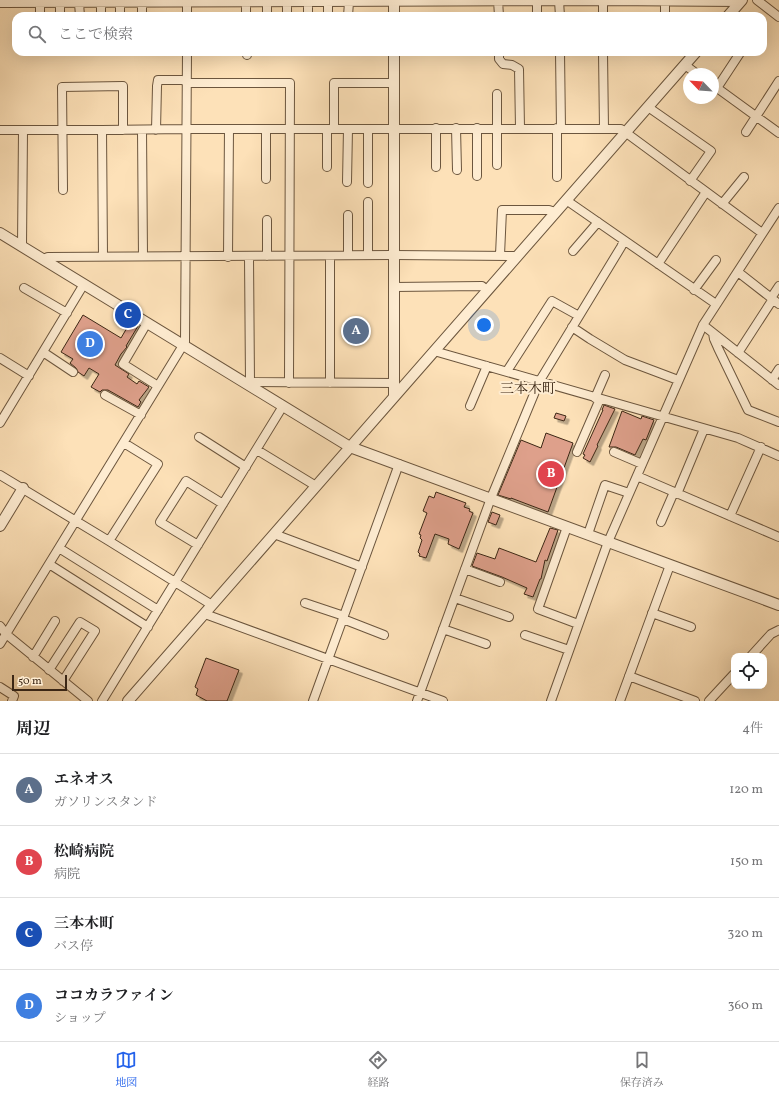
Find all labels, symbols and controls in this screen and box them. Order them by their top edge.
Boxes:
search box [12,12,767,56]
icon: search [26,23,48,45]
text: ここで検索 [58,25,133,46]
north arrow [683,68,719,104]
pin: C [115,300,141,330]
your location [474,315,494,335]
pin: A [343,316,369,346]
pin: D [77,329,103,359]
district label: 三本木町 [500,380,556,399]
pin: B [538,459,564,489]
map controls [731,653,767,689]
button: locate [731,653,767,689]
scale bar [12,673,67,692]
text: 50 m [18,674,42,689]
text: 周辺 [16,718,50,741]
text: 4件 [742,720,763,738]
text: エネオス [54,770,114,791]
text: A [24,781,34,799]
text: 120 m [729,781,763,799]
text: ガソリンスタンド [54,794,158,812]
text: 松崎病院 [54,842,114,863]
text: B [25,853,33,871]
text: 150 m [730,853,763,871]
text: 病院 [54,866,80,884]
text: 三本木町 [54,914,114,935]
text: C [25,925,33,943]
text: 320 m [728,925,763,943]
text: バス停 [54,938,93,956]
text: ココカラファイン [54,986,174,1007]
text: D [24,997,34,1015]
text: 360 m [728,997,763,1015]
text: ショップ [54,1010,106,1028]
tab: 地図 [115,1049,137,1091]
tab: 経路 [367,1049,389,1091]
tab: 保存済み [620,1049,664,1091]

